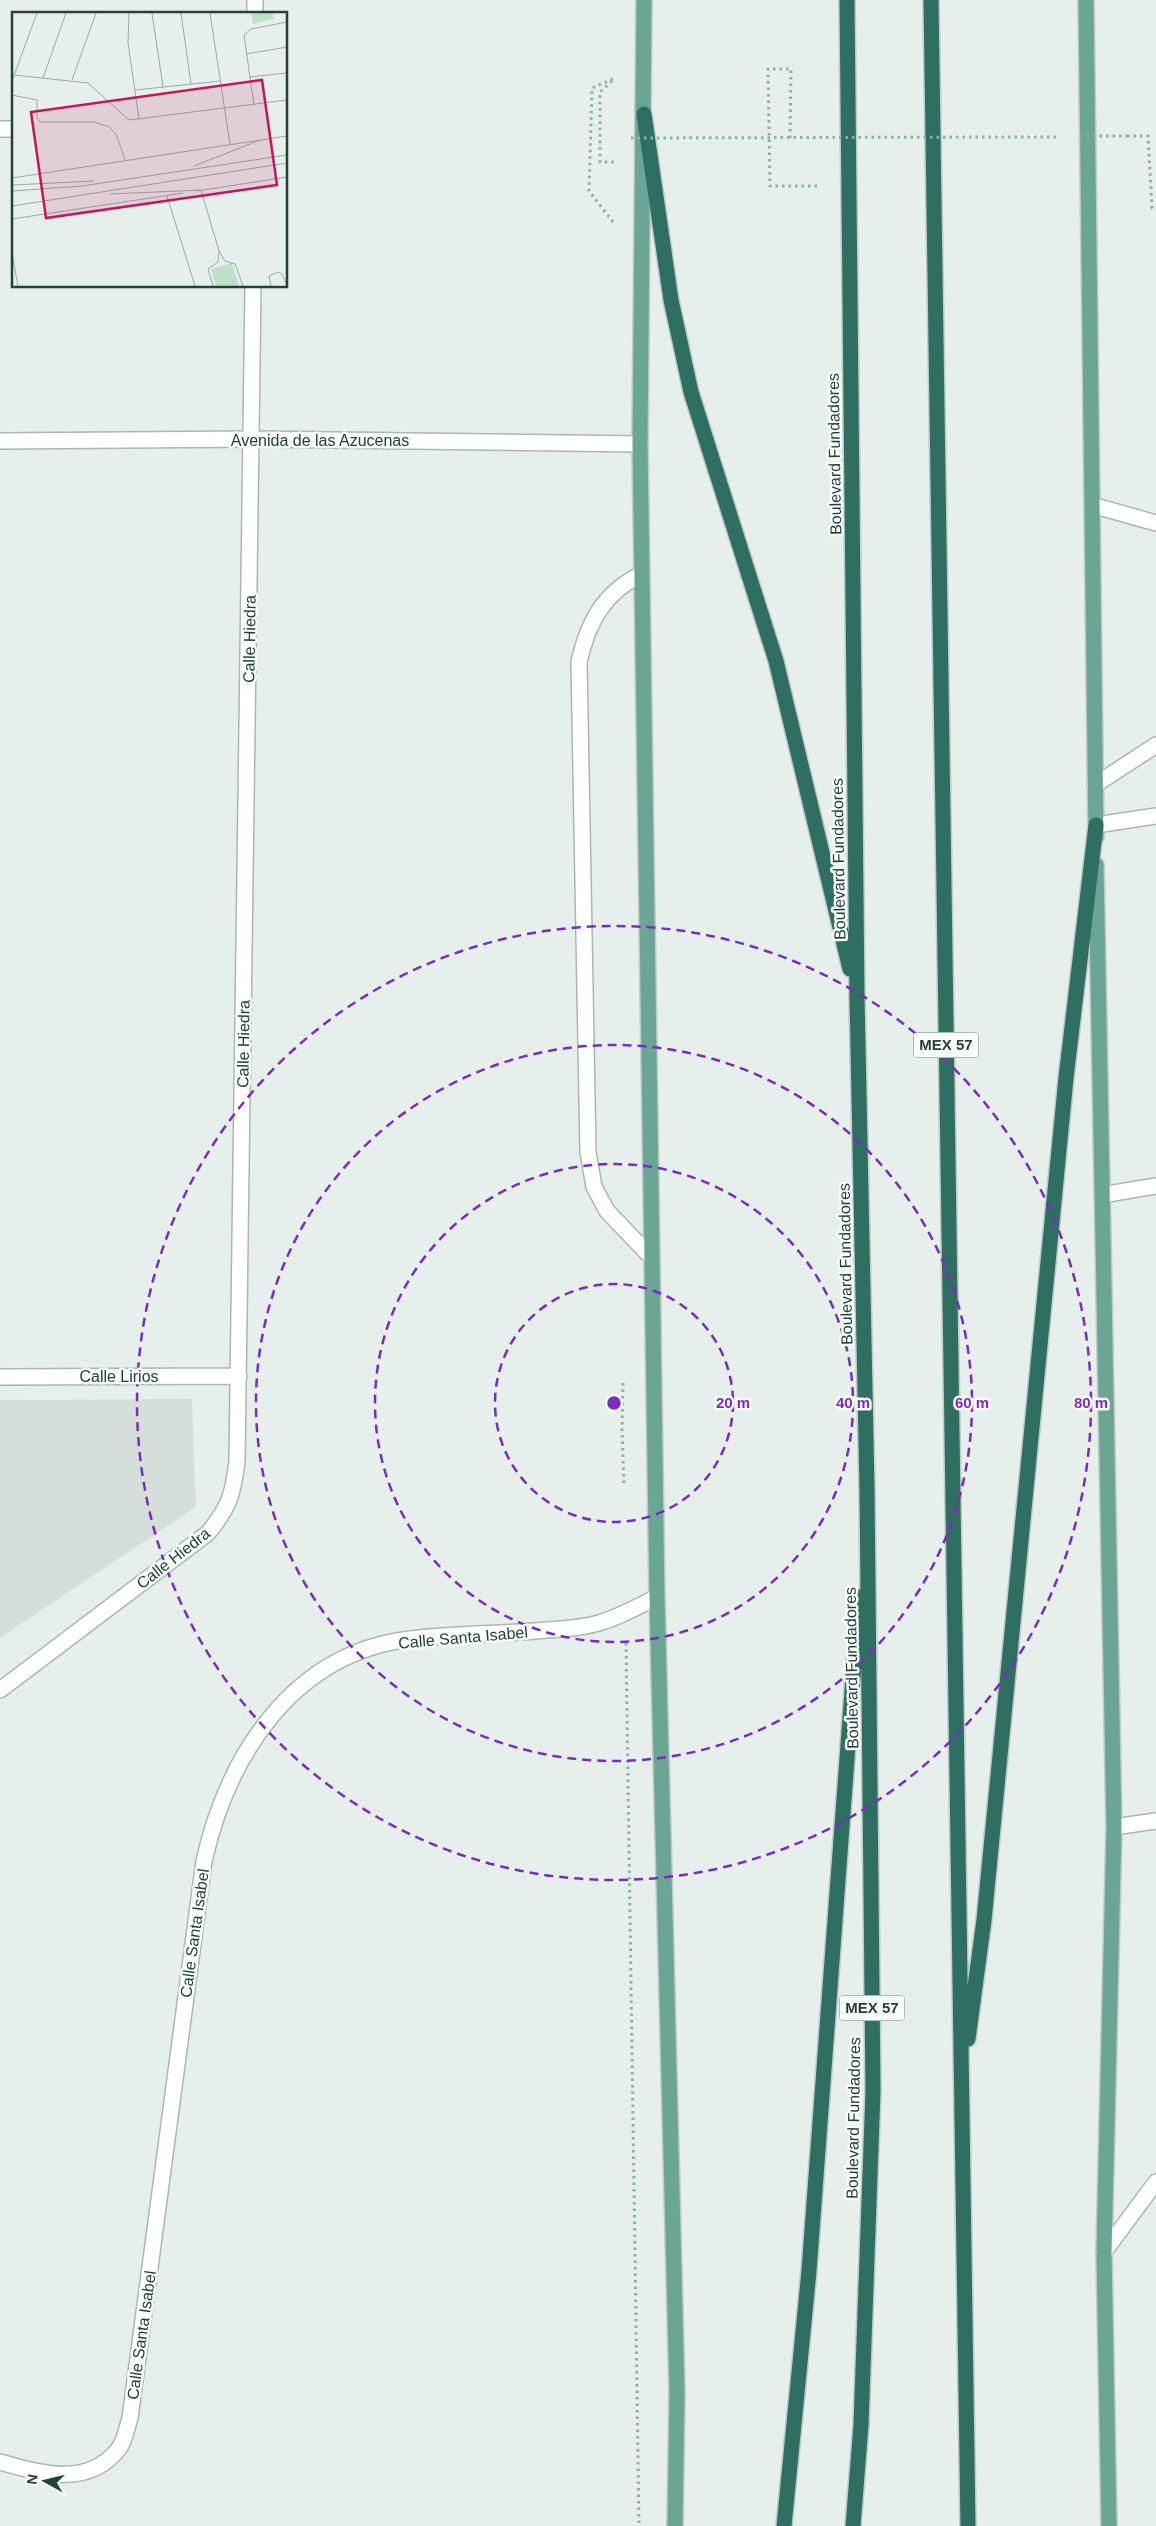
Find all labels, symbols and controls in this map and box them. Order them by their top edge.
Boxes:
inset map [12,12,288,288]
street label: Boulevard Fundadores [825,373,844,535]
street label: Avenida de las Azucenas [231,432,409,449]
street label: Calle Hiedra [240,595,259,683]
street label: Boulevard Fundadores [829,778,848,940]
street label: Calle Hiedra [234,1000,253,1088]
road number: MEX 57 [914,1032,978,1058]
street label: Boulevard Fundadores [836,1183,855,1345]
street label: Calle Lirios [79,1368,159,1385]
centre of rings [605,1394,623,1412]
text: 20 m [716,1394,750,1411]
text: 40 m [836,1394,870,1411]
text: 60 m [955,1394,989,1411]
text: 80 m [1074,1394,1108,1411]
street label: Calle Hiedra [133,1525,213,1592]
street label: Boulevard Fundadores [842,1587,861,1749]
street label: Calle Santa Isabel [398,1623,528,1652]
street label: Calle Santa Isabel [177,1868,212,1999]
road number: MEX 57 [840,1996,904,2020]
street label: Boulevard Fundadores [844,2037,863,2199]
street label: Calle Santa Isabel [124,2270,159,2401]
north arrow [20,2456,70,2506]
text: N [23,2473,41,2485]

